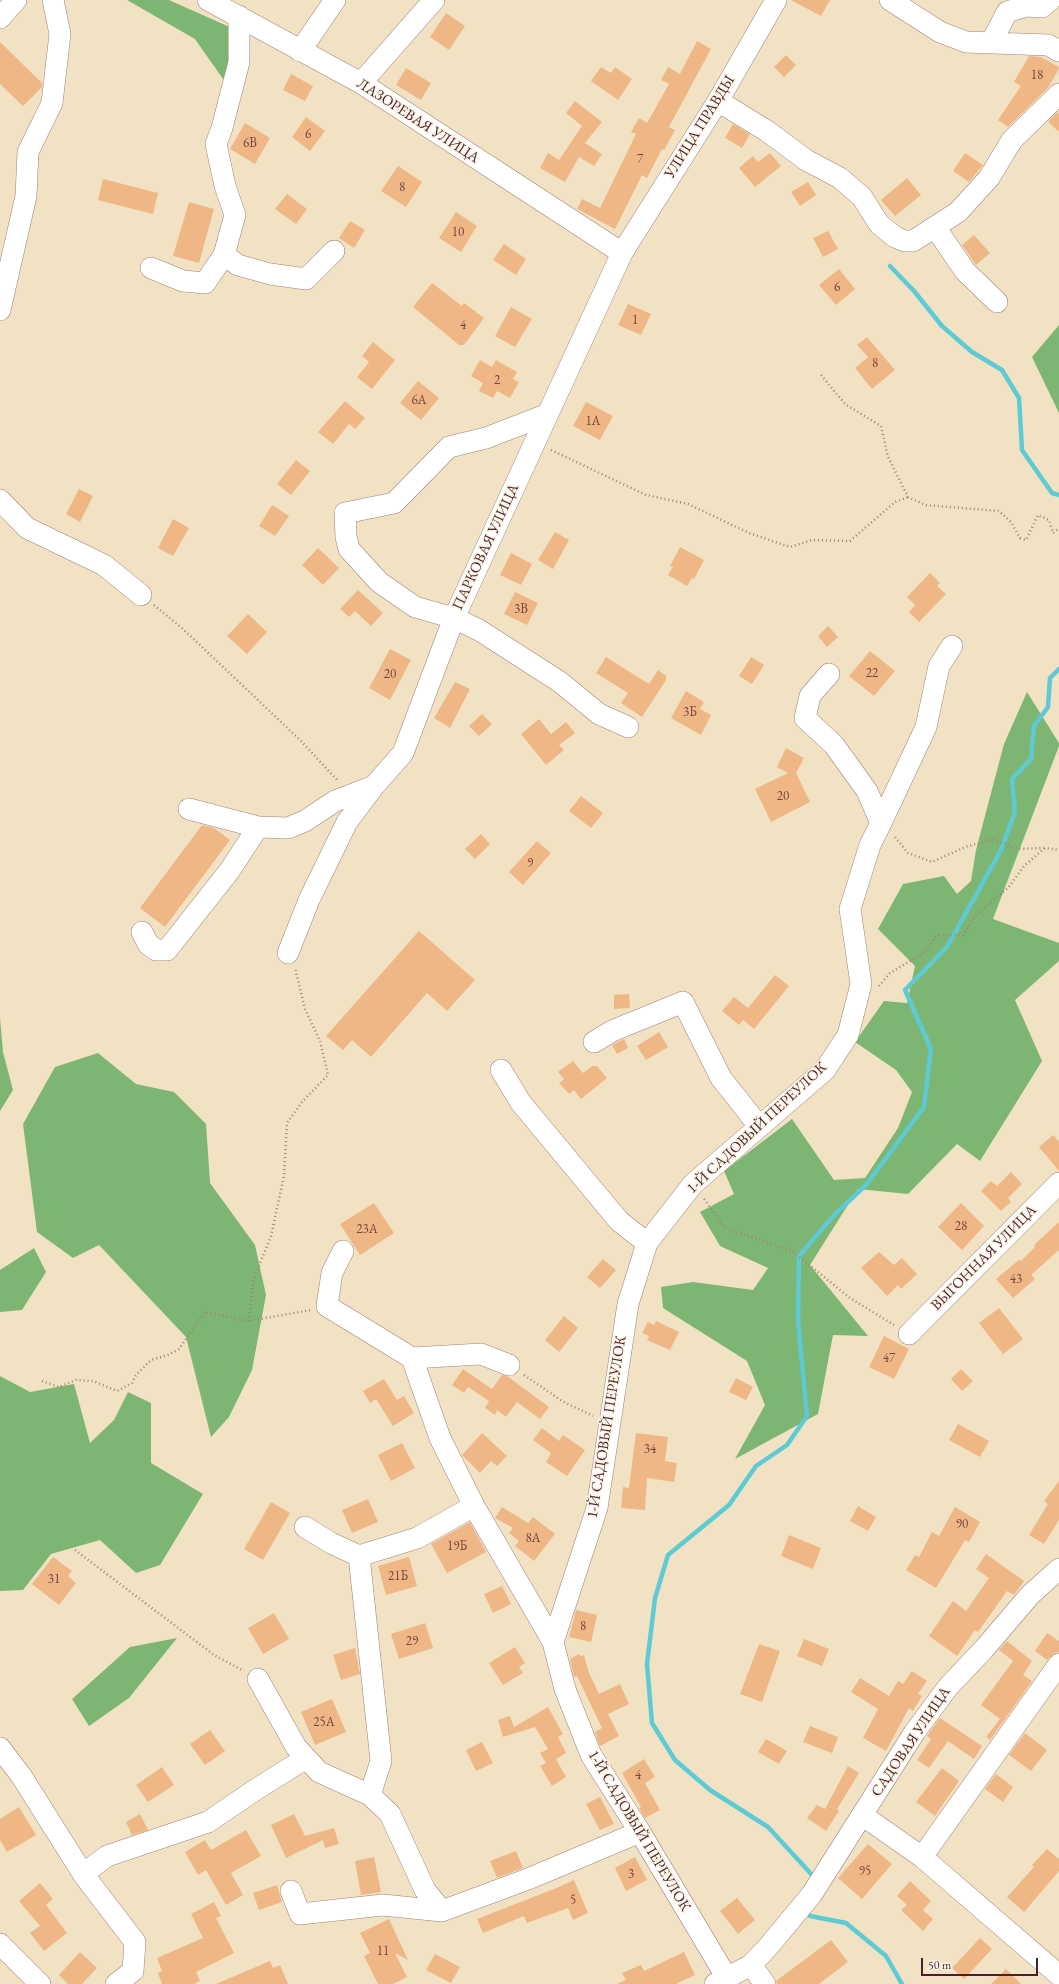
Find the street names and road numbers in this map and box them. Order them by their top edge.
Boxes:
street label: УЛИЦА ПРАВДЫ [661,72,739,182]
street label: ЛАЗОРЕВАЯ УЛИЦА [353,75,483,167]
street label: ПАРКОВАЯ УЛИЦА [449,481,523,613]
street label: 1-Й САДОВЫЙ ПЕРЕУЛОК [683,1058,831,1198]
street label: ВЫГОННАЯ УЛИЦА [927,1201,1041,1315]
street label: 1-Й САДОВЫЙ ПЕРЕУЛОК [584,1334,630,1520]
street label: САДОВАЯ УЛИЦА [868,1684,954,1800]
street label: 1-Й САДОВЫЙ ПЕРЕУЛОК [584,1747,694,1915]

